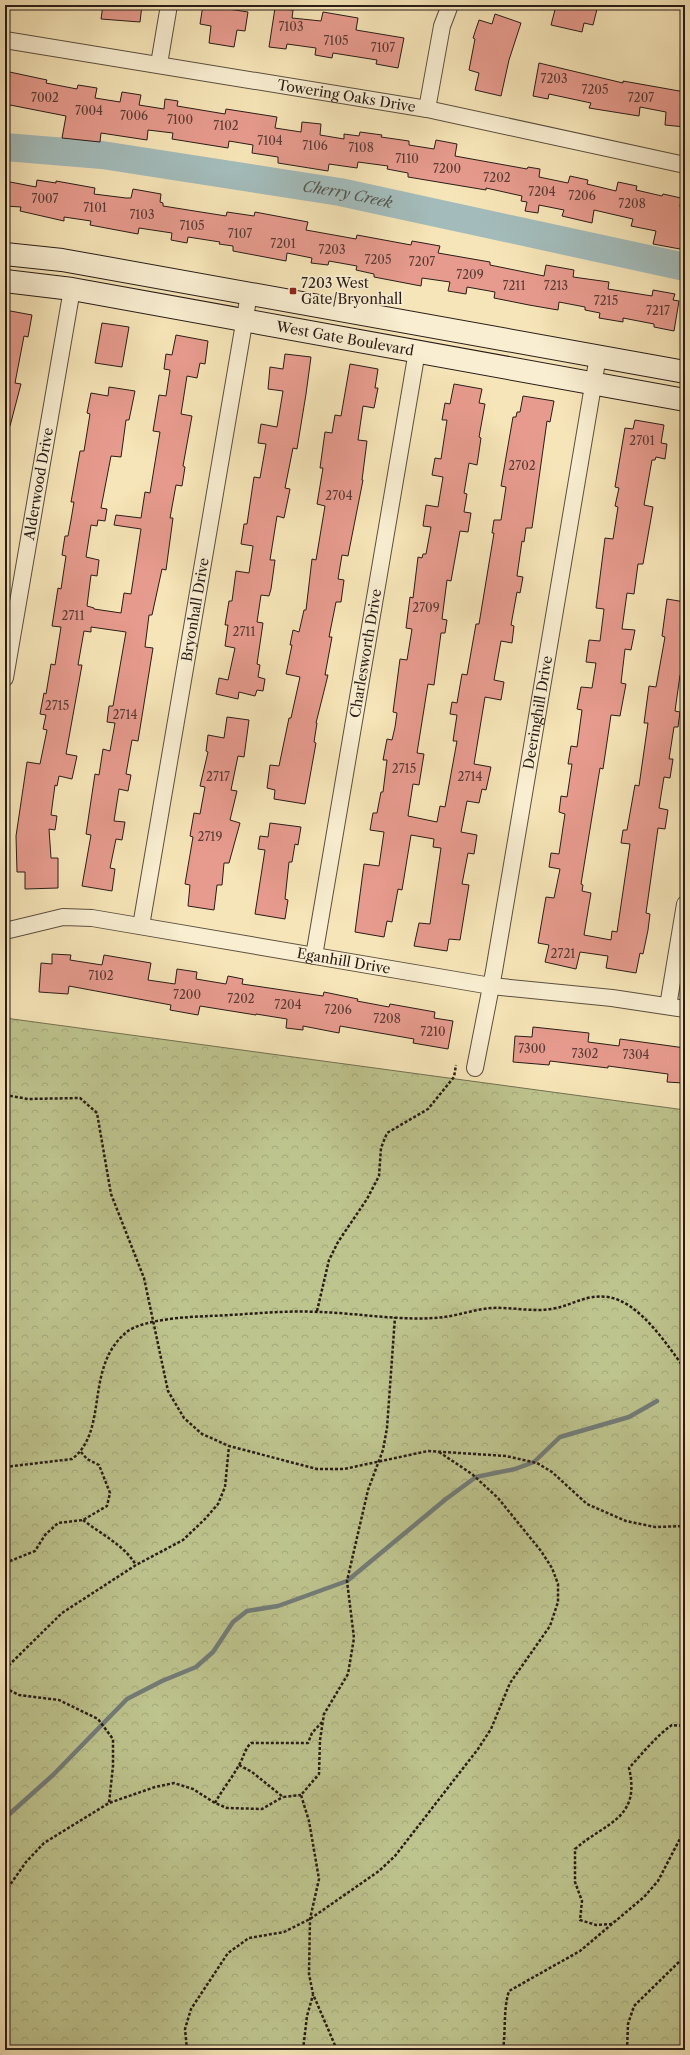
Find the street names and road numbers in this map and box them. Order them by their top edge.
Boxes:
street label: Towering Oaks Drive [276,76,417,116]
street label: West Gate Boulevard [274,317,416,360]
street label: Alderwood Drive [20,426,57,543]
street label: Bryonhall Drive [177,556,213,663]
street label: Charlesworth Drive [346,587,385,719]
street label: Deeringhill Drive [519,654,556,771]
street label: Eganhill Drive [296,944,392,978]

